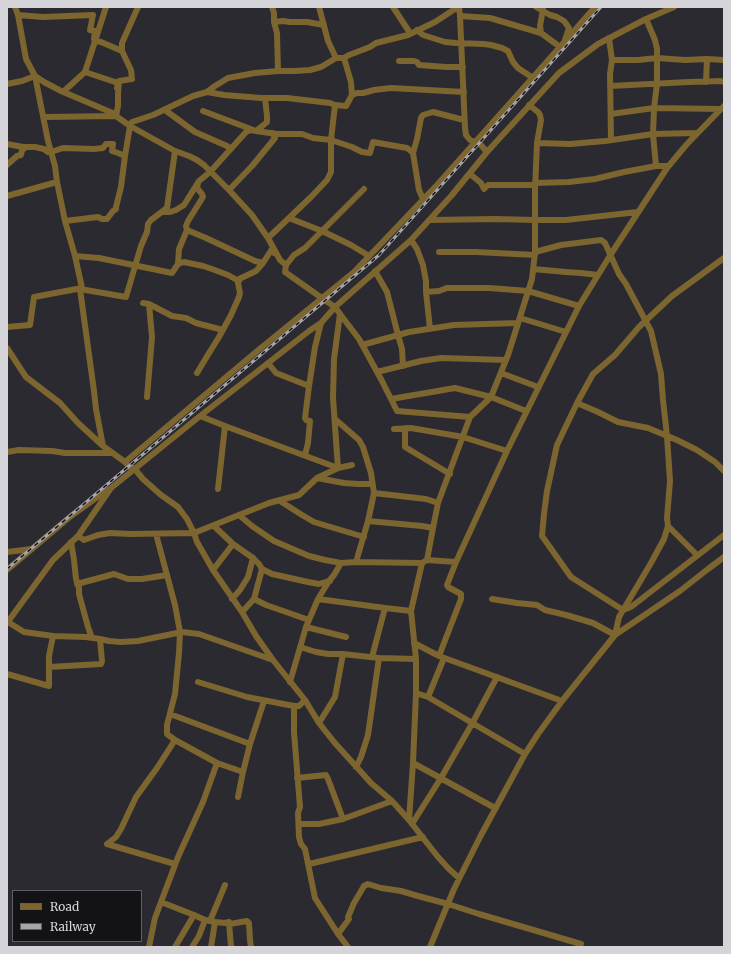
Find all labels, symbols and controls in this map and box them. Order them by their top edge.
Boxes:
legend [12,890,142,942]
text: Road [50,899,79,914]
text: Railway [50,919,96,934]

